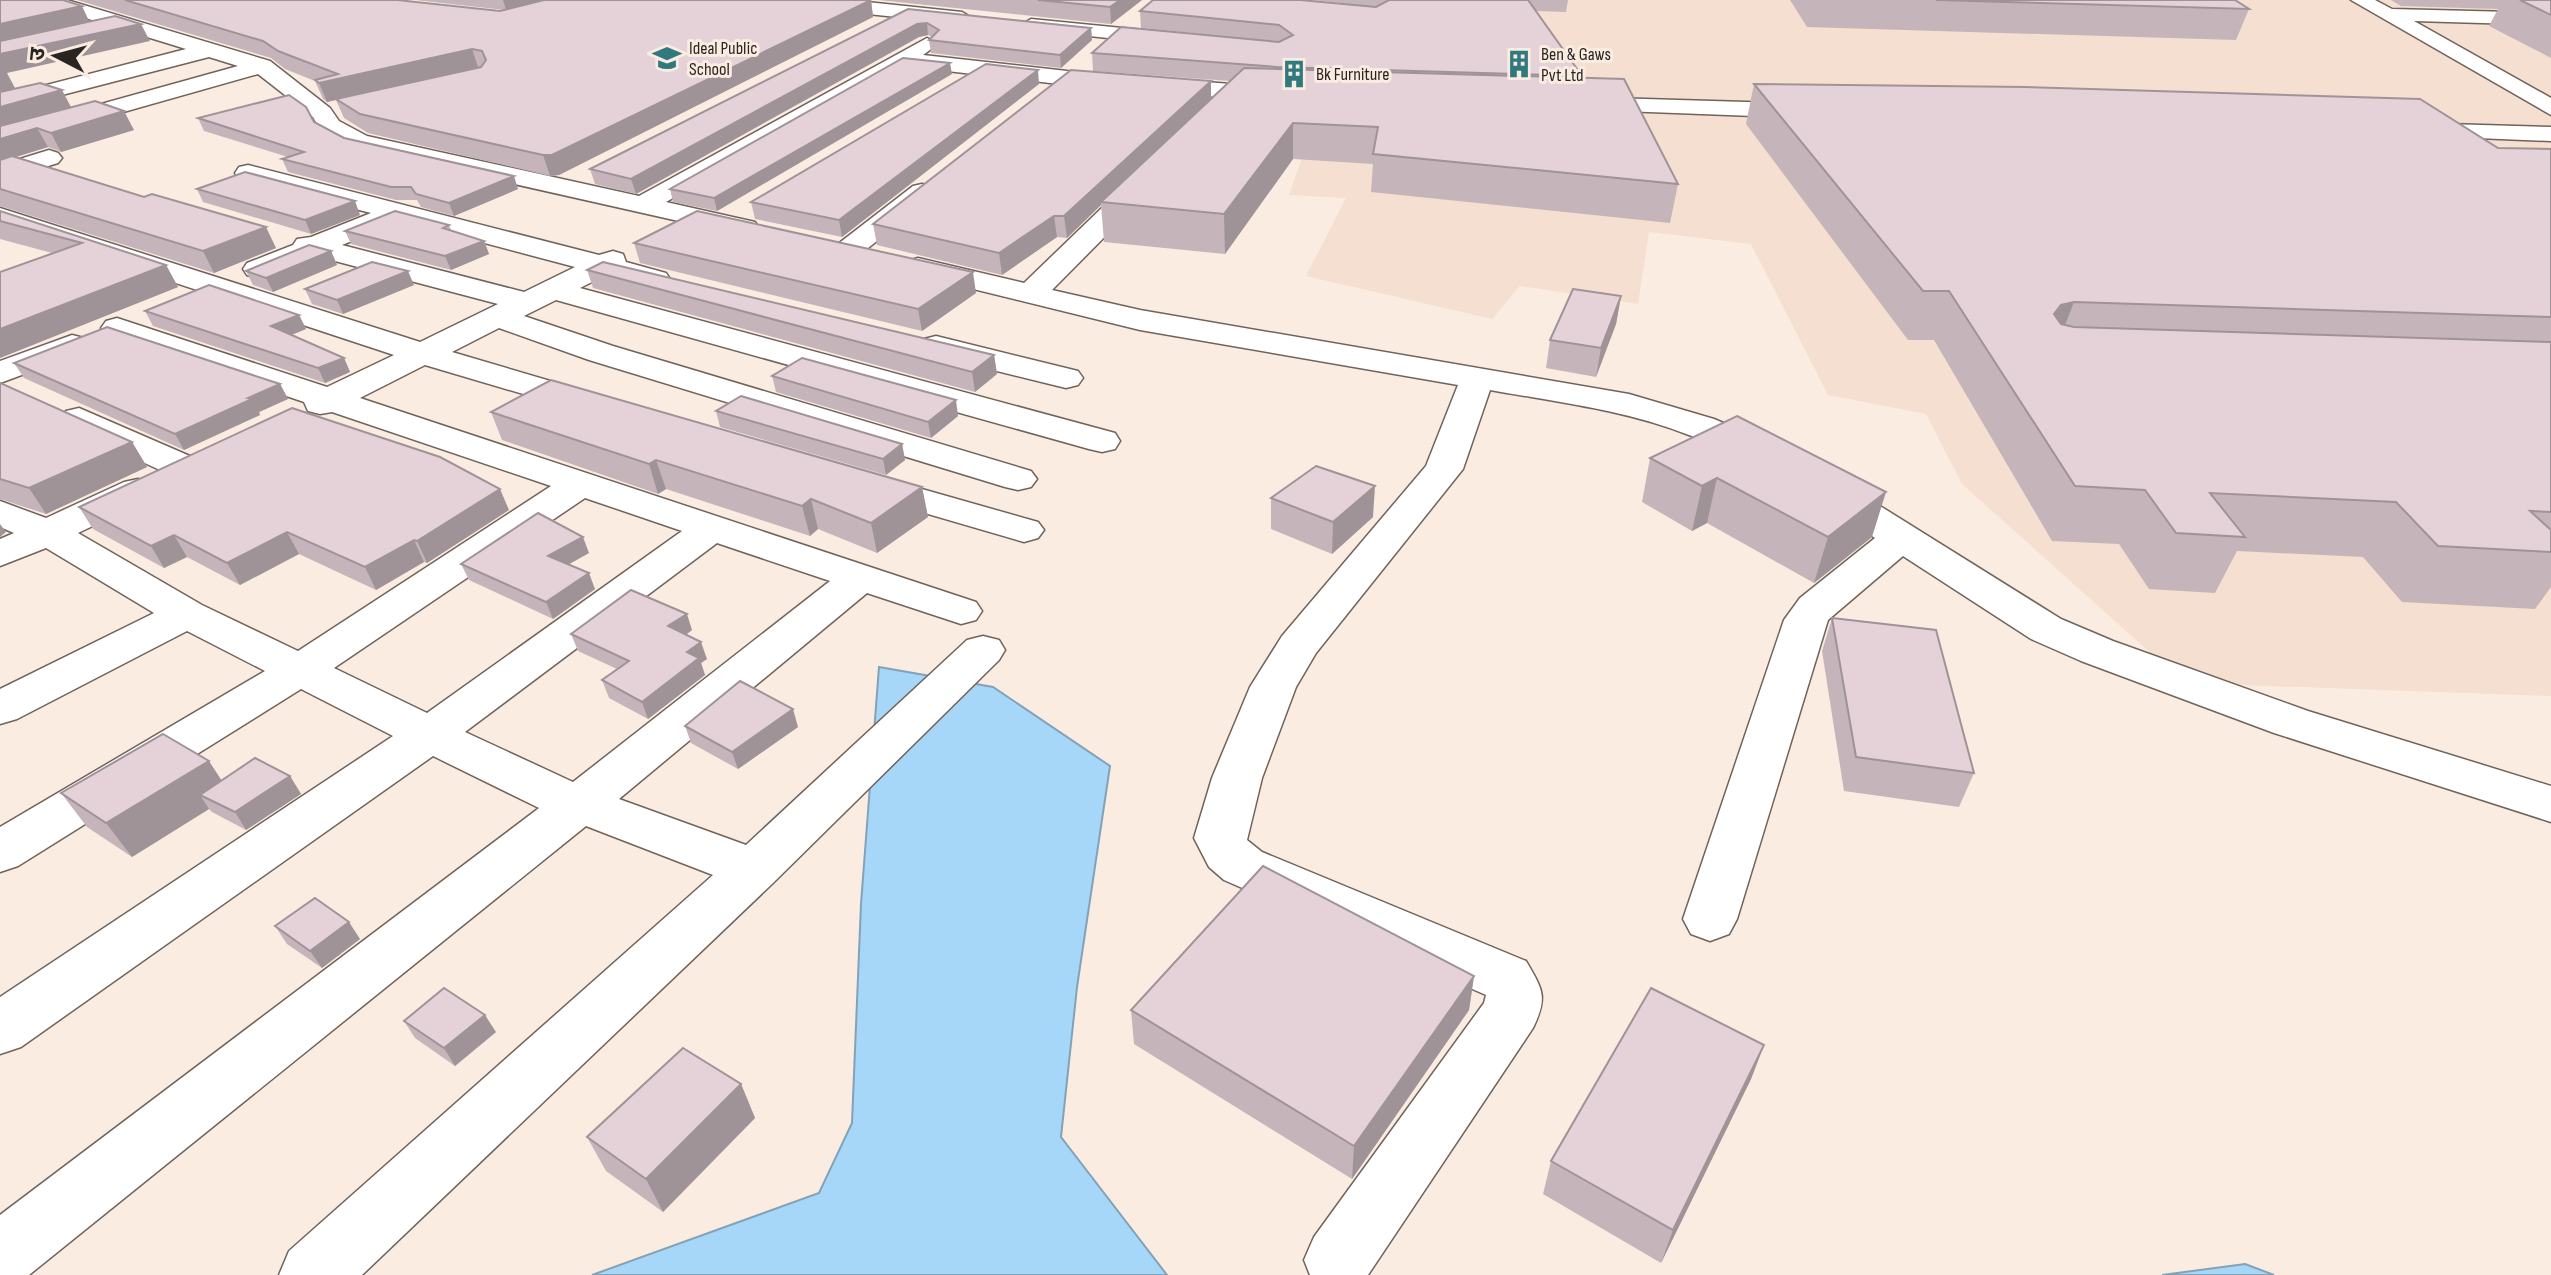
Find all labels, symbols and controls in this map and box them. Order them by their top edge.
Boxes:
north arrow [16,16,96,96]
place label: Ideal Public School [689,38,757,80]
school or university icon: Ideal Public School [652,43,682,73]
place label: Ben & Gaws Pvt Ltd [1541,44,1611,86]
text: उ [24,45,52,62]
building icon: Ben & Gaws Pvt Ltd [1504,49,1534,79]
building icon: Bk Furniture [1279,59,1309,89]
place label: Bk Furniture [1316,64,1389,85]

